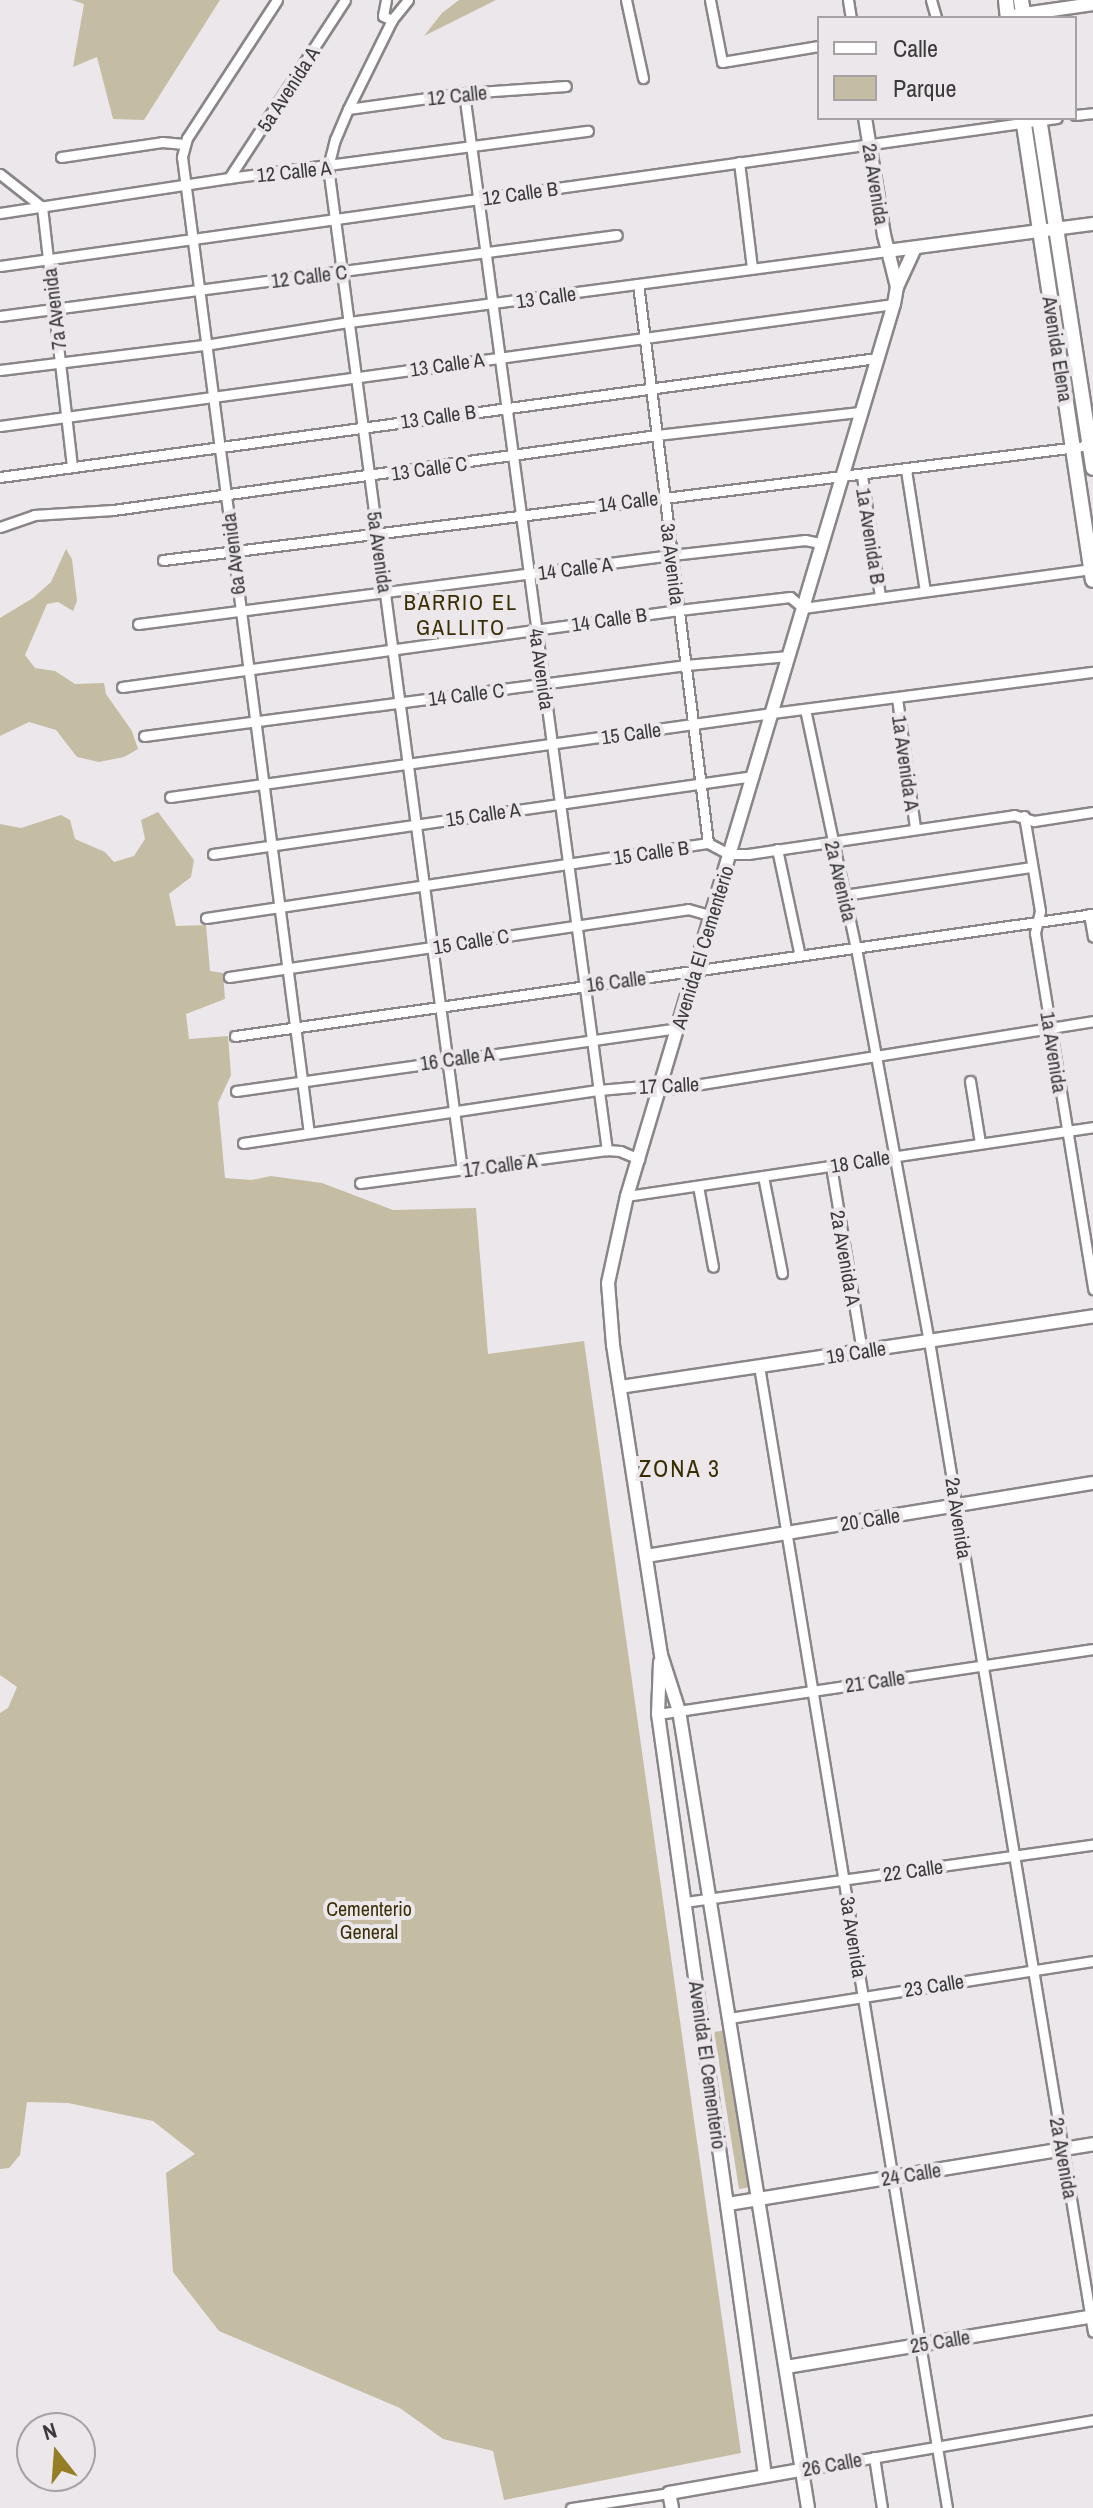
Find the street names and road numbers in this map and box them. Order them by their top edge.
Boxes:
street label: 5a Avenida A [251,41,325,137]
street label: 12 Calle [426,80,488,110]
street label: 2a Avenida [858,141,894,227]
street label: 12 Calle A [255,155,333,187]
street label: 12 Calle B [481,176,559,210]
street label: 12 Calle C [270,259,348,293]
street label: 7a Avenida [37,266,71,352]
street label: 13 Calle [515,281,577,313]
street label: Avenida Elena [1038,295,1078,403]
street label: 13 Calle A [408,347,486,381]
street label: 13 Calle B [399,399,477,433]
street label: 13 Calle C [389,451,469,485]
street label: 14 Calle [597,485,659,517]
street label: 1a Avenida B [851,486,891,586]
street label: 5a Avenida [362,509,398,595]
street label: 6a Avenida [216,511,250,597]
street label: 3a Avenida [656,521,690,607]
street label: 14 Calle A [536,551,614,585]
street label: 14 Calle B [570,602,648,636]
street label: 4a Avenida [524,626,560,712]
street label: 14 Calle C [427,677,505,711]
street label: 1a Avenida A [887,713,925,813]
street label: 15 Calle [600,717,662,749]
street label: 15 Calle A [444,797,522,831]
street label: 15 Calle B [612,835,690,869]
street label: 2a Avenida [820,838,862,924]
street label: Avenida El Cementerio [666,863,738,1031]
street label: 15 Calle C [431,923,511,959]
street label: 16 Calle [585,965,647,997]
street label: 1a Avenida [1036,1009,1072,1095]
street label: 16 Calle A [418,1041,496,1075]
street label: 17 Calle [638,1071,700,1099]
street label: 18 Calle [828,1144,892,1178]
street label: 17 Calle A [461,1148,539,1182]
street label: 2a Avenida A [826,1208,866,1308]
street label: 19 Calle [824,1335,888,1369]
street label: 2a Avenida [941,1475,977,1561]
street label: 20 Calle [838,1502,902,1536]
street label: 21 Calle [844,1665,906,1697]
street label: 22 Calle [882,1854,944,1886]
street label: 3a Avenida [836,1894,872,1980]
street label: 23 Calle [902,1968,966,2002]
street label: Avenida El Cementerio [684,1980,732,2150]
street label: 2a Avenida [1045,2115,1083,2201]
street label: 24 Calle [879,2157,943,2191]
street label: 25 Calle [908,2324,972,2358]
street label: 26 Calle [800,2447,864,2481]

